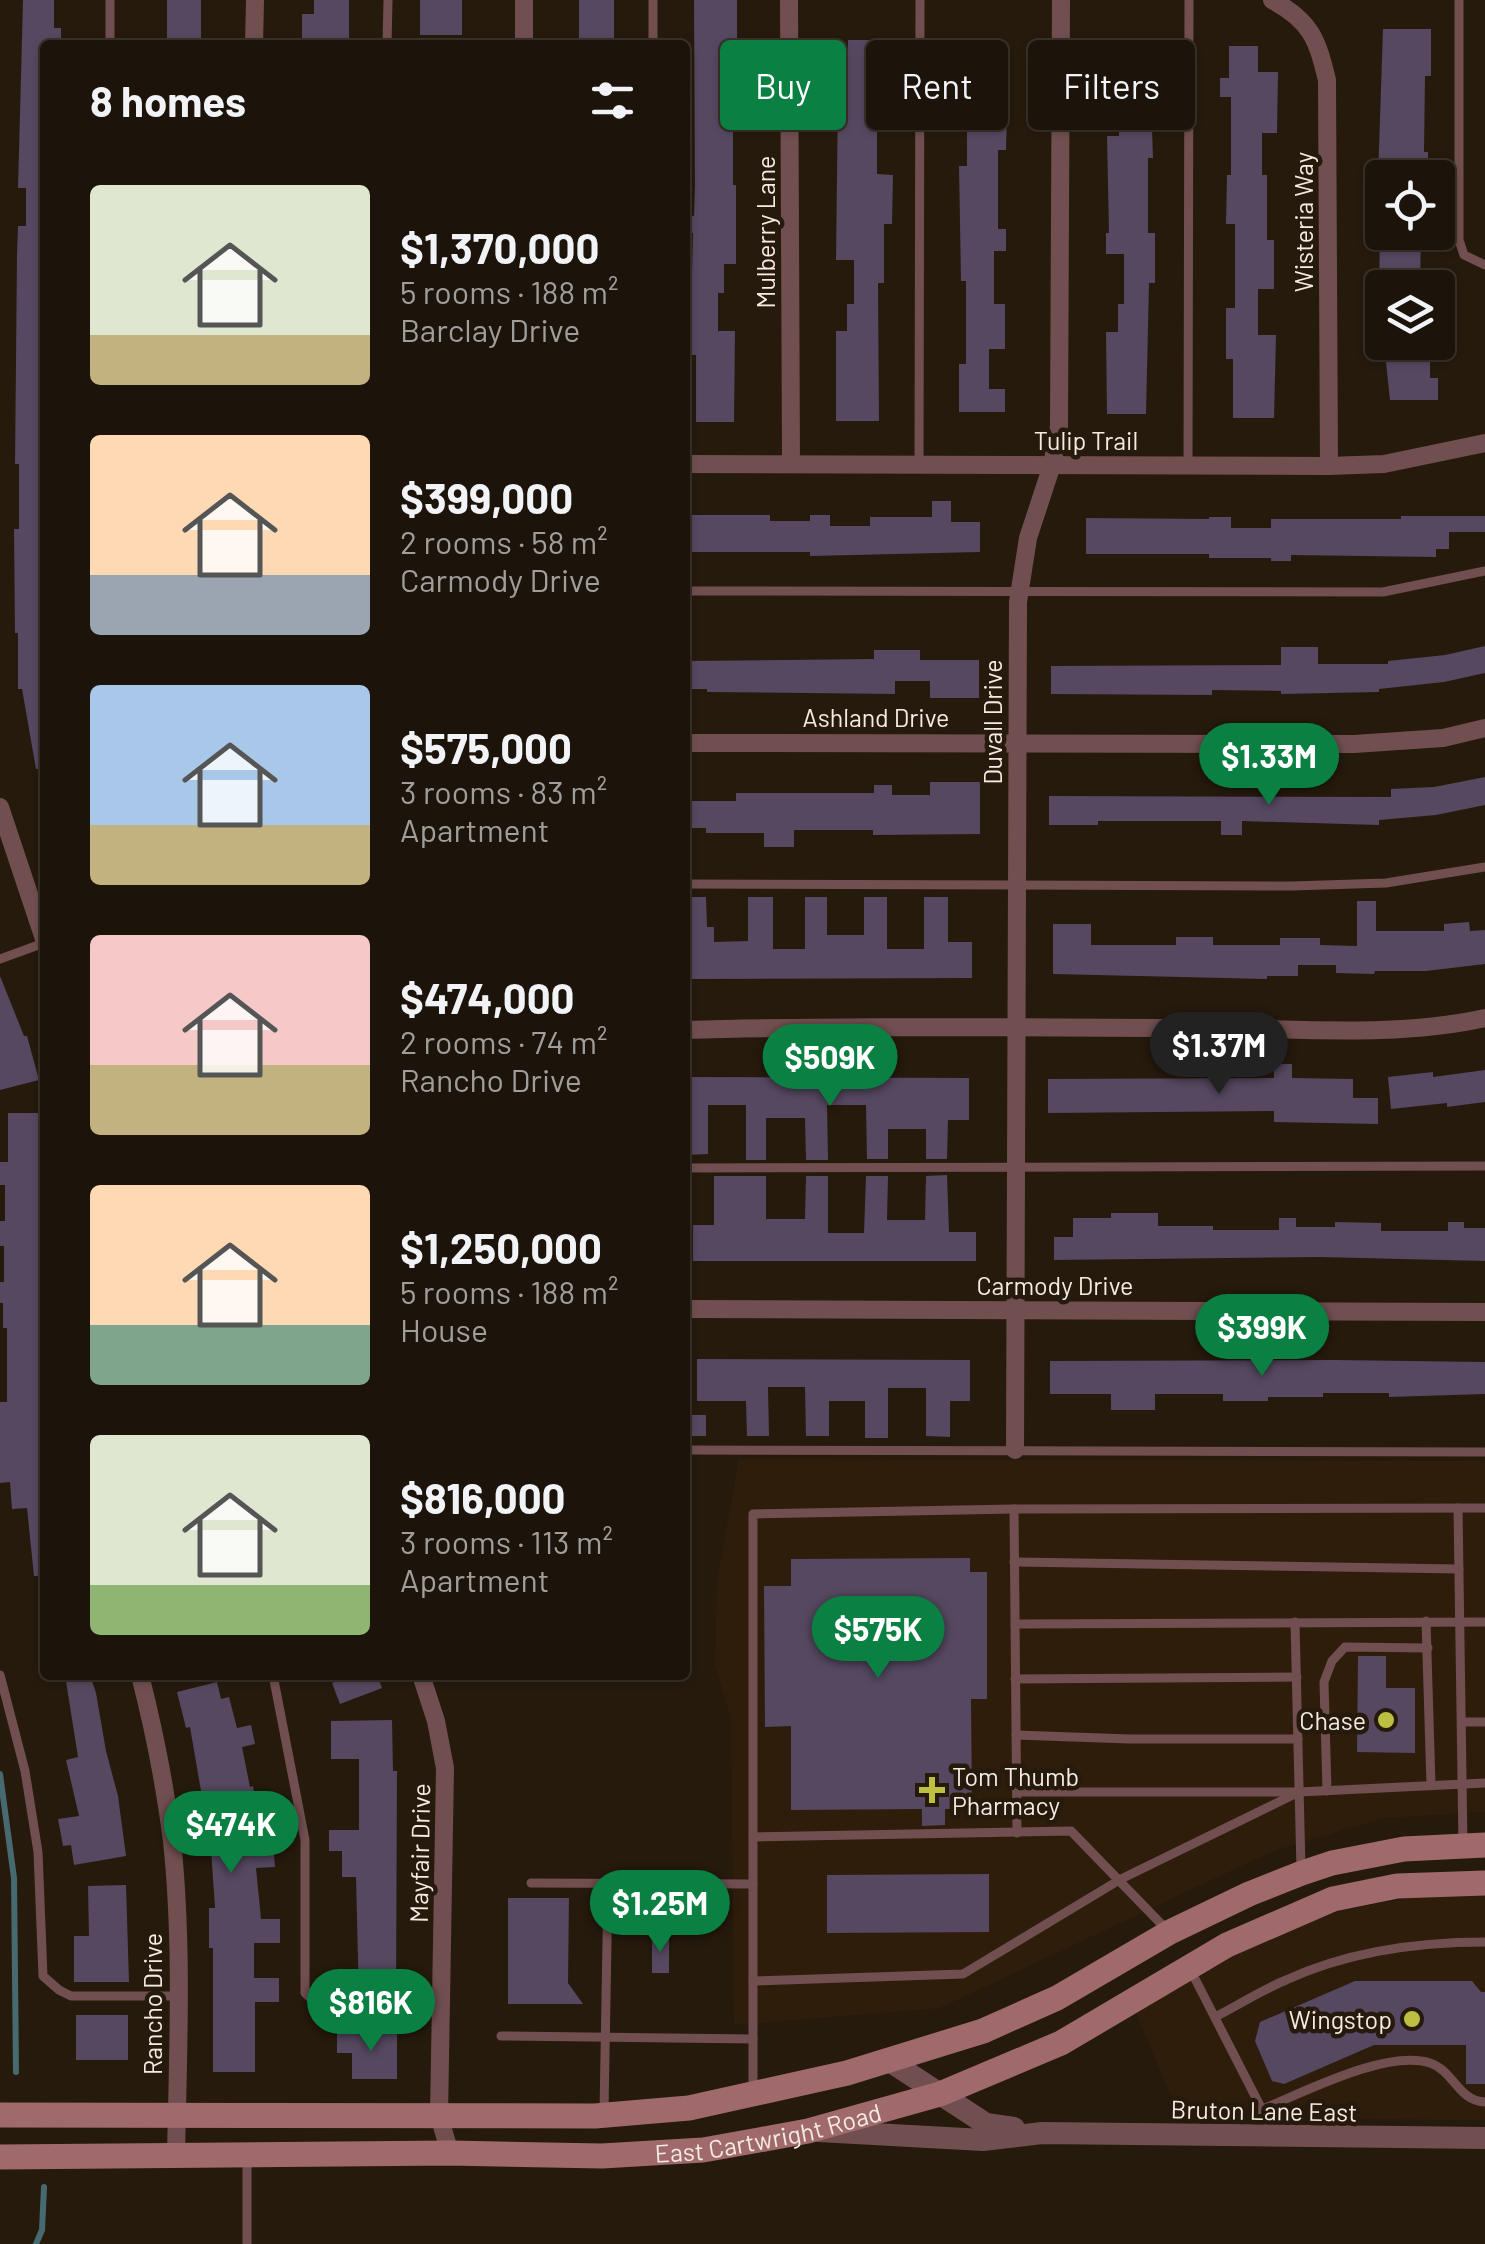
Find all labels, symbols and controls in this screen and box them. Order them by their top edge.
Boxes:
chip: Buy [720,40,846,130]
chip: Rent [866,40,1008,130]
chip: Filters [1028,40,1195,130]
icon: filters [585,73,640,128]
text: 8 homes [90,75,246,125]
street label: Wisteria Way [1288,152,1318,292]
street label: Mulberry Lane [750,156,780,308]
map controls [1365,160,1455,360]
button: locate [1365,160,1455,250]
text: $1,370,000 [400,222,599,272]
icon: home [170,225,290,345]
button: layers [1365,270,1455,360]
text: 5 rooms · 188 m² [400,272,618,310]
text: Barclay Drive [400,310,580,348]
street label: Tulip Trail [1034,425,1138,455]
text: $399,000 [400,472,573,522]
icon: home [170,475,290,595]
text: 2 rooms · 58 m² [400,522,608,560]
text: Carmody Drive [400,560,601,598]
street label: Duvall Drive [977,659,1007,785]
street label: Ashland Drive [803,702,949,732]
text: $575,000 [400,722,572,772]
pin: $1.33M [1188,723,1350,808]
icon: home [170,725,290,845]
text: $1.33M [1221,736,1317,774]
text: 3 rooms · 83 m² [400,772,607,810]
text: Apartment [400,810,549,848]
text: $474,000 [400,972,575,1022]
icon: home [170,975,290,1095]
pin: $1.37M [1138,1012,1300,1097]
text: 2 rooms · 74 m² [400,1022,607,1060]
pin: $509K [760,1024,900,1109]
text: $1.37M [1172,1025,1266,1063]
text: $509K [785,1037,875,1075]
text: Rancho Drive [400,1060,582,1098]
text: $1,250,000 [400,1222,602,1272]
icon: home [170,1225,290,1345]
street label: Carmody Drive [977,1270,1133,1300]
text: 5 rooms · 188 m² [400,1272,618,1310]
pin: $399K [1192,1294,1332,1379]
text: $399K [1217,1307,1307,1345]
text: House [400,1310,488,1348]
text: $816,000 [400,1472,566,1522]
icon: home [170,1475,290,1595]
text: 3 rooms · 113 m² [400,1522,613,1560]
text: Apartment [400,1560,549,1598]
pin: $575K [808,1596,948,1681]
text: $575K [834,1609,922,1647]
place label: Chase [1299,1705,1366,1735]
marker: Chase [1375,1709,1397,1731]
place label: Tom Thumb Pharmacy [952,1761,1079,1820]
marker: Tom Thumb Pharmacy [921,1779,943,1801]
street label: Mayfair Drive [403,1783,435,1923]
pin: $474K [161,1791,301,1876]
text: $474K [186,1804,276,1842]
pin: $1.25M [579,1870,741,1955]
text: $1.25M [612,1883,708,1921]
street label: Rancho Drive [137,1933,167,2075]
pin: $816K [301,1969,441,2054]
text: $816K [329,1982,413,2020]
place label: Wingstop [1289,2004,1392,2034]
marker: Wingstop [1401,2008,1423,2030]
street label: Bruton Lane East [1170,2093,1358,2127]
street label: East Cartwright Road [654,2096,884,2168]

